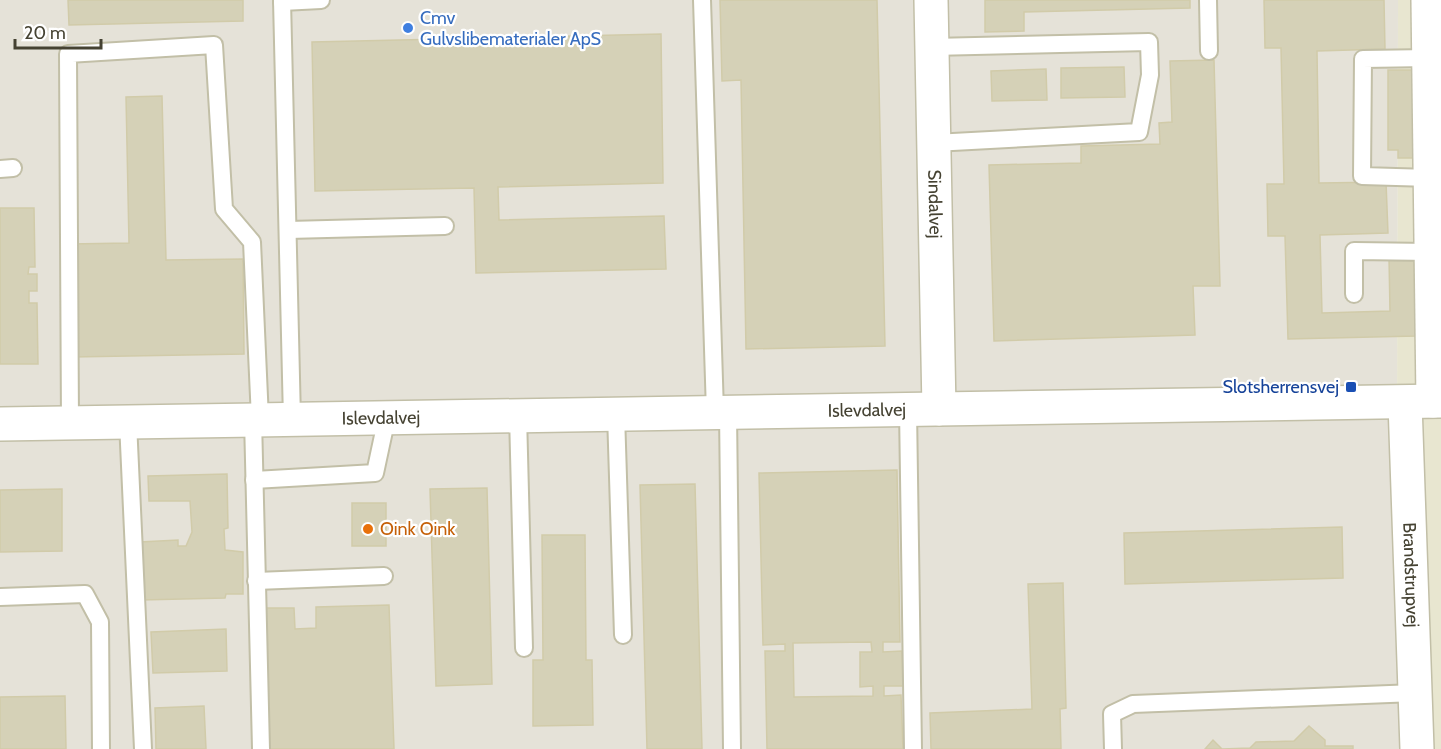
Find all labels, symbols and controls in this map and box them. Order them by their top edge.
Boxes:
place label: Cmv Gulvslibematerialer ApS [420,7,601,50]
scale bar [15,12,100,50]
marker: Cmv Gulvslibematerialer ApS [401,21,415,35]
text: 20 m [24,22,66,44]
street label: Sindalvej [923,169,947,239]
place label: Slotsherrensvej [1223,376,1339,398]
marker: Slotsherrensvej [1344,380,1358,394]
street label: Islevdalvej [828,399,906,422]
street label: Islevdalvej [342,406,420,430]
place label: Oink Oink [380,518,456,540]
marker: Oink Oink [361,522,375,536]
street label: Brandstrupvej [1398,522,1424,628]

